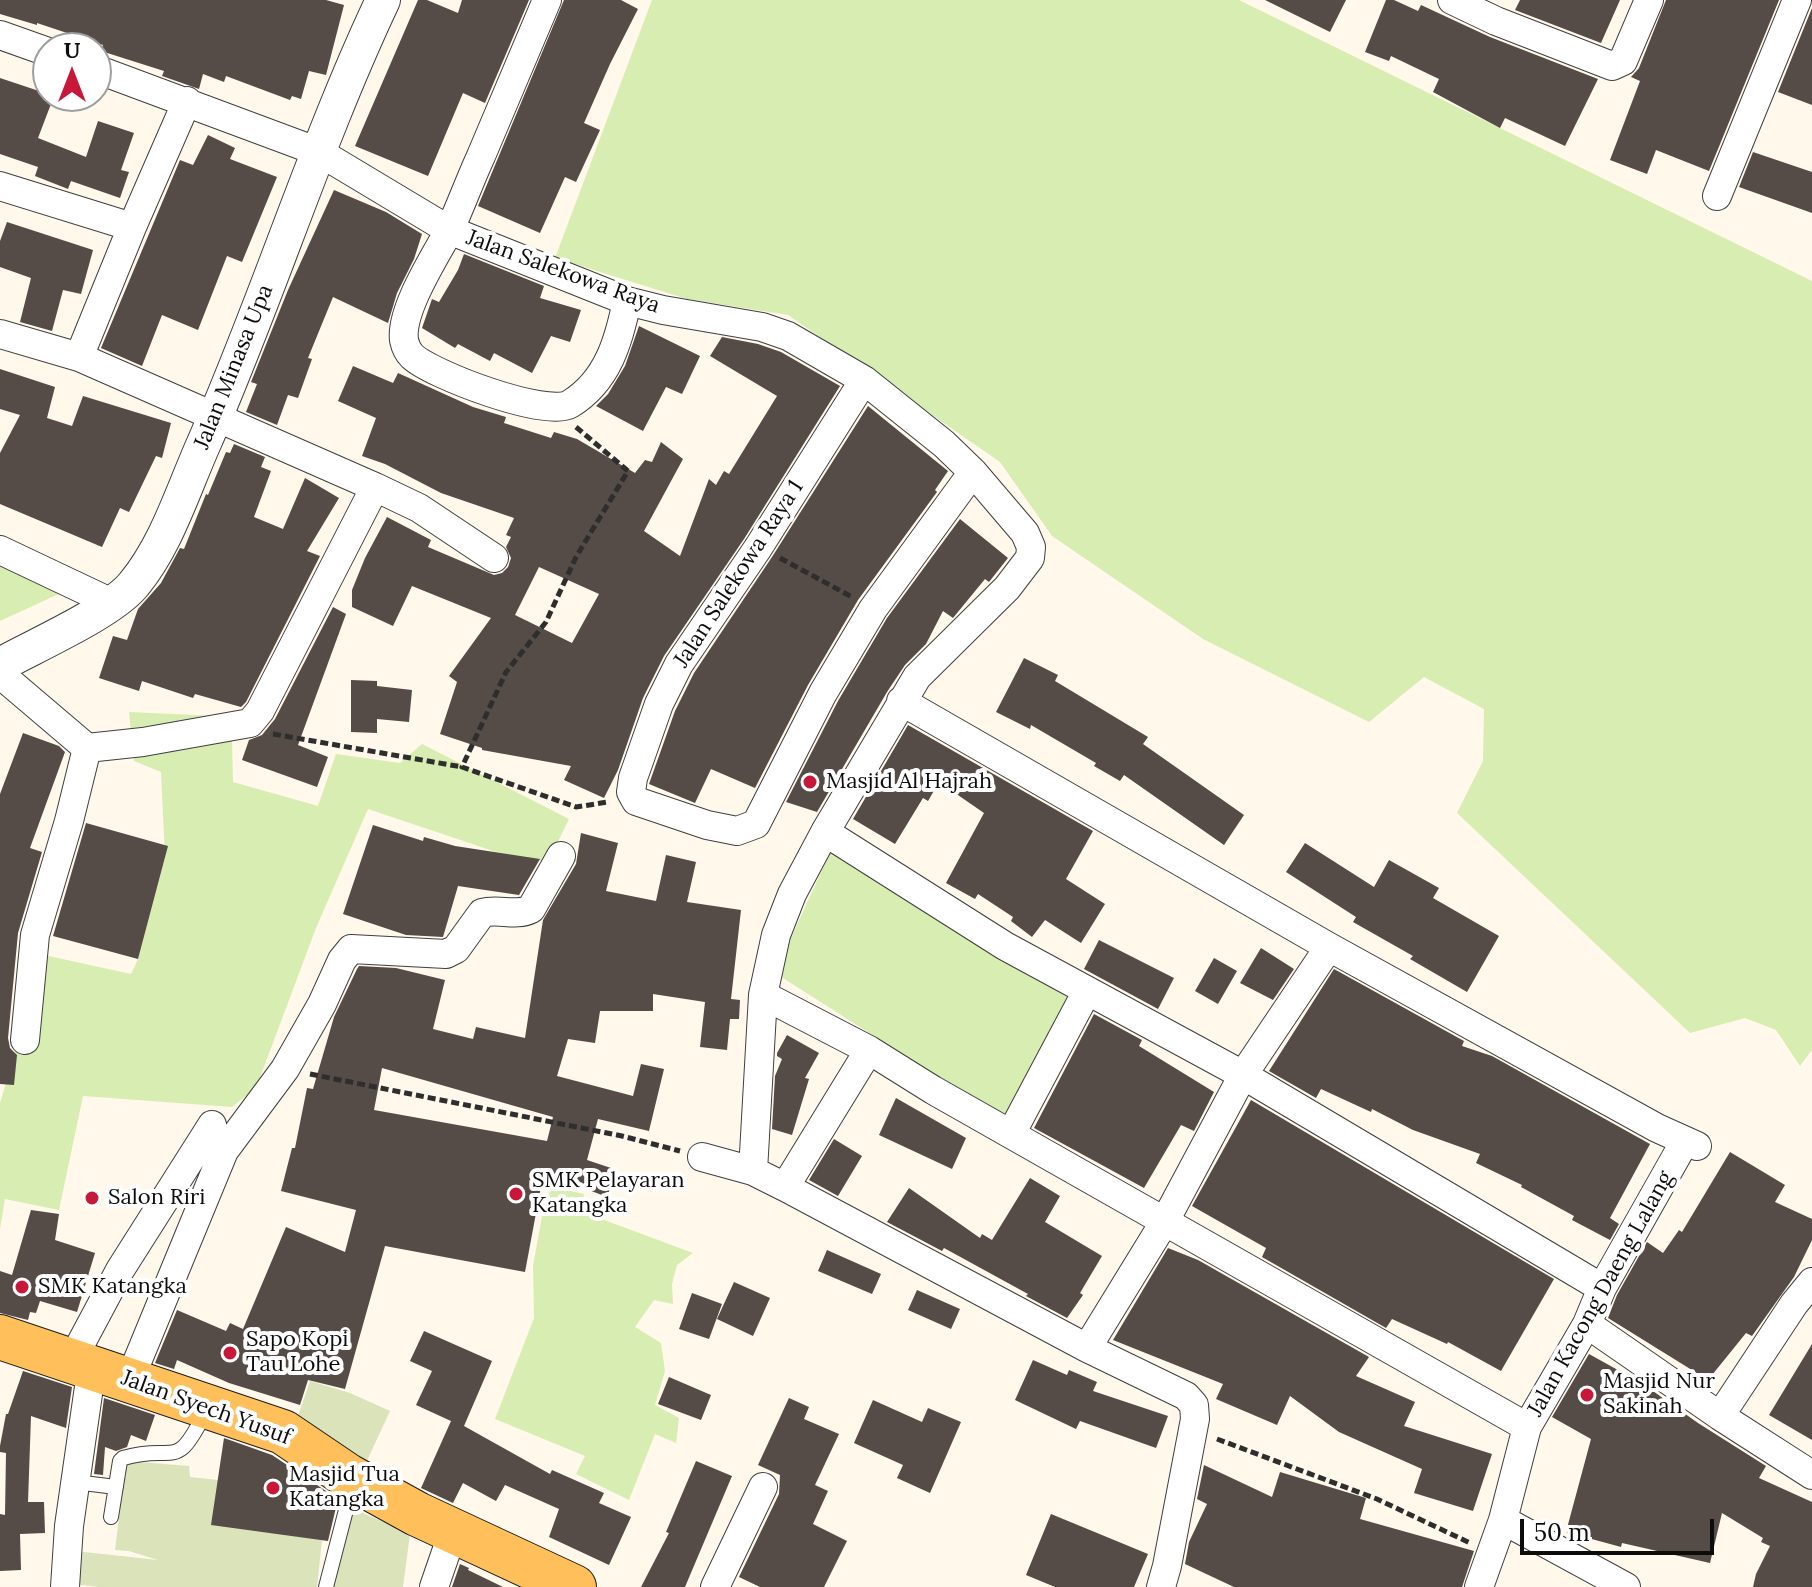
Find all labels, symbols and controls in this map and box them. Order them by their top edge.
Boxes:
north arrow [32,32,112,112]
text: U [64,36,80,64]
street label: Jalan Salekowa Raya [463,225,663,319]
street label: Jalan Minasa Upa [189,281,279,453]
street label: Jalan Salekowa Raya 1 [669,475,809,673]
place label: Masjid Al Hajrah [826,769,992,795]
marker: Masjid Al Hajrah [801,773,819,791]
street label: Jalan Kacong Daeng Lalang [1523,1167,1679,1421]
place label: SMK Pelayaran Katangka [532,1168,685,1220]
place label: Salon Riri [108,1185,206,1211]
marker: SMK Pelayaran Katangka [507,1185,525,1203]
marker: Salon Riri [83,1189,101,1207]
place label: SMK Katangka [38,1274,187,1300]
marker: SMK Katangka [13,1278,31,1296]
place label: Sapo Kopi Tau Lohe [246,1327,348,1378]
marker: Sapo Kopi Tau Lohe [221,1344,239,1362]
street label: Jalan Syech Yusuf [118,1365,294,1451]
place label: Masjid Nur Sakinah [1603,1369,1715,1420]
marker: Masjid Nur Sakinah [1578,1386,1596,1404]
place label: Masjid Tua Katangka [289,1462,400,1514]
marker: Masjid Tua Katangka [264,1479,282,1497]
scale bar [1524,1503,1718,1553]
text: 50 m [1534,1517,1590,1548]

